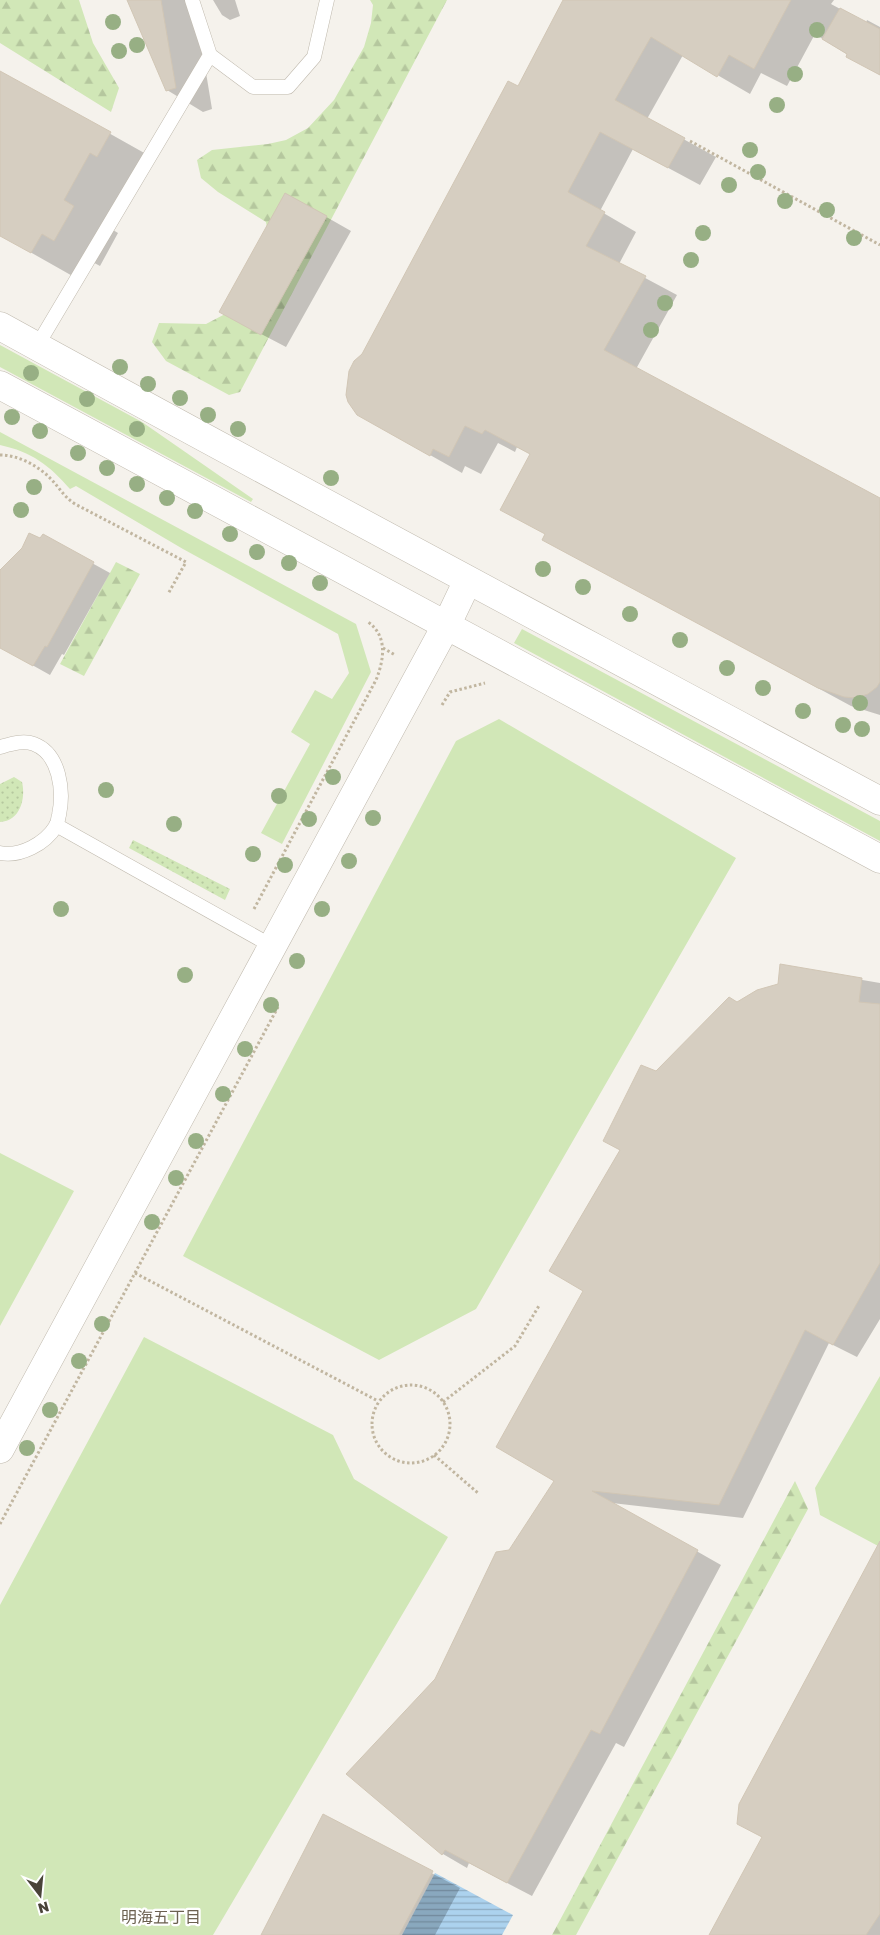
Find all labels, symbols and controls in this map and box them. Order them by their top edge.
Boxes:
north arrow [15,1870,65,1920]
text: N [36,1898,51,1918]
district label: 明海五丁目 [121,1907,201,1927]

